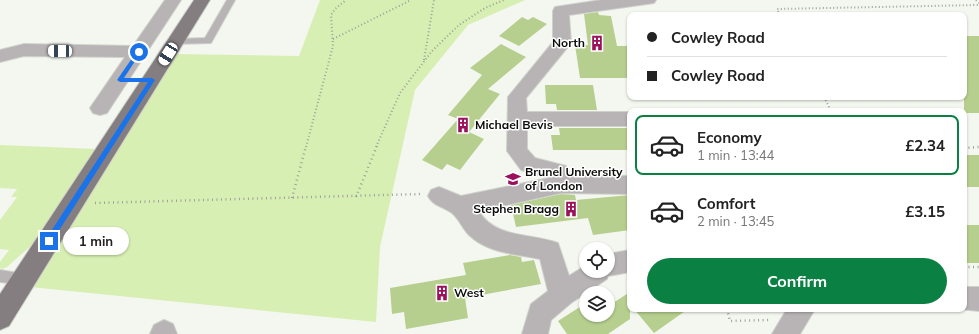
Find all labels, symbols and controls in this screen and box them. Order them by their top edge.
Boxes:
text: Cowley Road [671,28,765,47]
building icon: North [588,34,606,52]
place label: North [552,35,585,50]
car [157,41,179,67]
route start [130,43,148,61]
car [48,45,72,57]
text: Cowley Road [671,66,765,85]
building icon: Michael Bevis [454,116,472,134]
place label: Michael Bevis [475,117,553,132]
icon: car [649,127,685,163]
text: Economy [697,128,762,147]
text: £2.34 [905,136,945,155]
text: 1 min · 13:44 [697,147,774,163]
place label: Brunel University of London [525,164,623,193]
school or university icon: Brunel University of London [504,170,522,188]
icon: car [649,193,685,229]
text: Comfort [697,194,755,213]
building icon: Stephen Bragg [562,200,580,218]
place label: Stephen Bragg [473,201,559,216]
text: £3.15 [905,202,945,221]
text: 2 min · 13:45 [697,213,774,229]
callout: 1 min [63,227,129,255]
route end [40,232,58,250]
text: 1 min [79,233,113,249]
map controls [579,242,615,322]
button: locate [579,242,615,278]
button: Confirm [647,258,947,304]
building icon: West [433,284,451,302]
place label: West [454,285,484,300]
button: layers [579,286,615,322]

